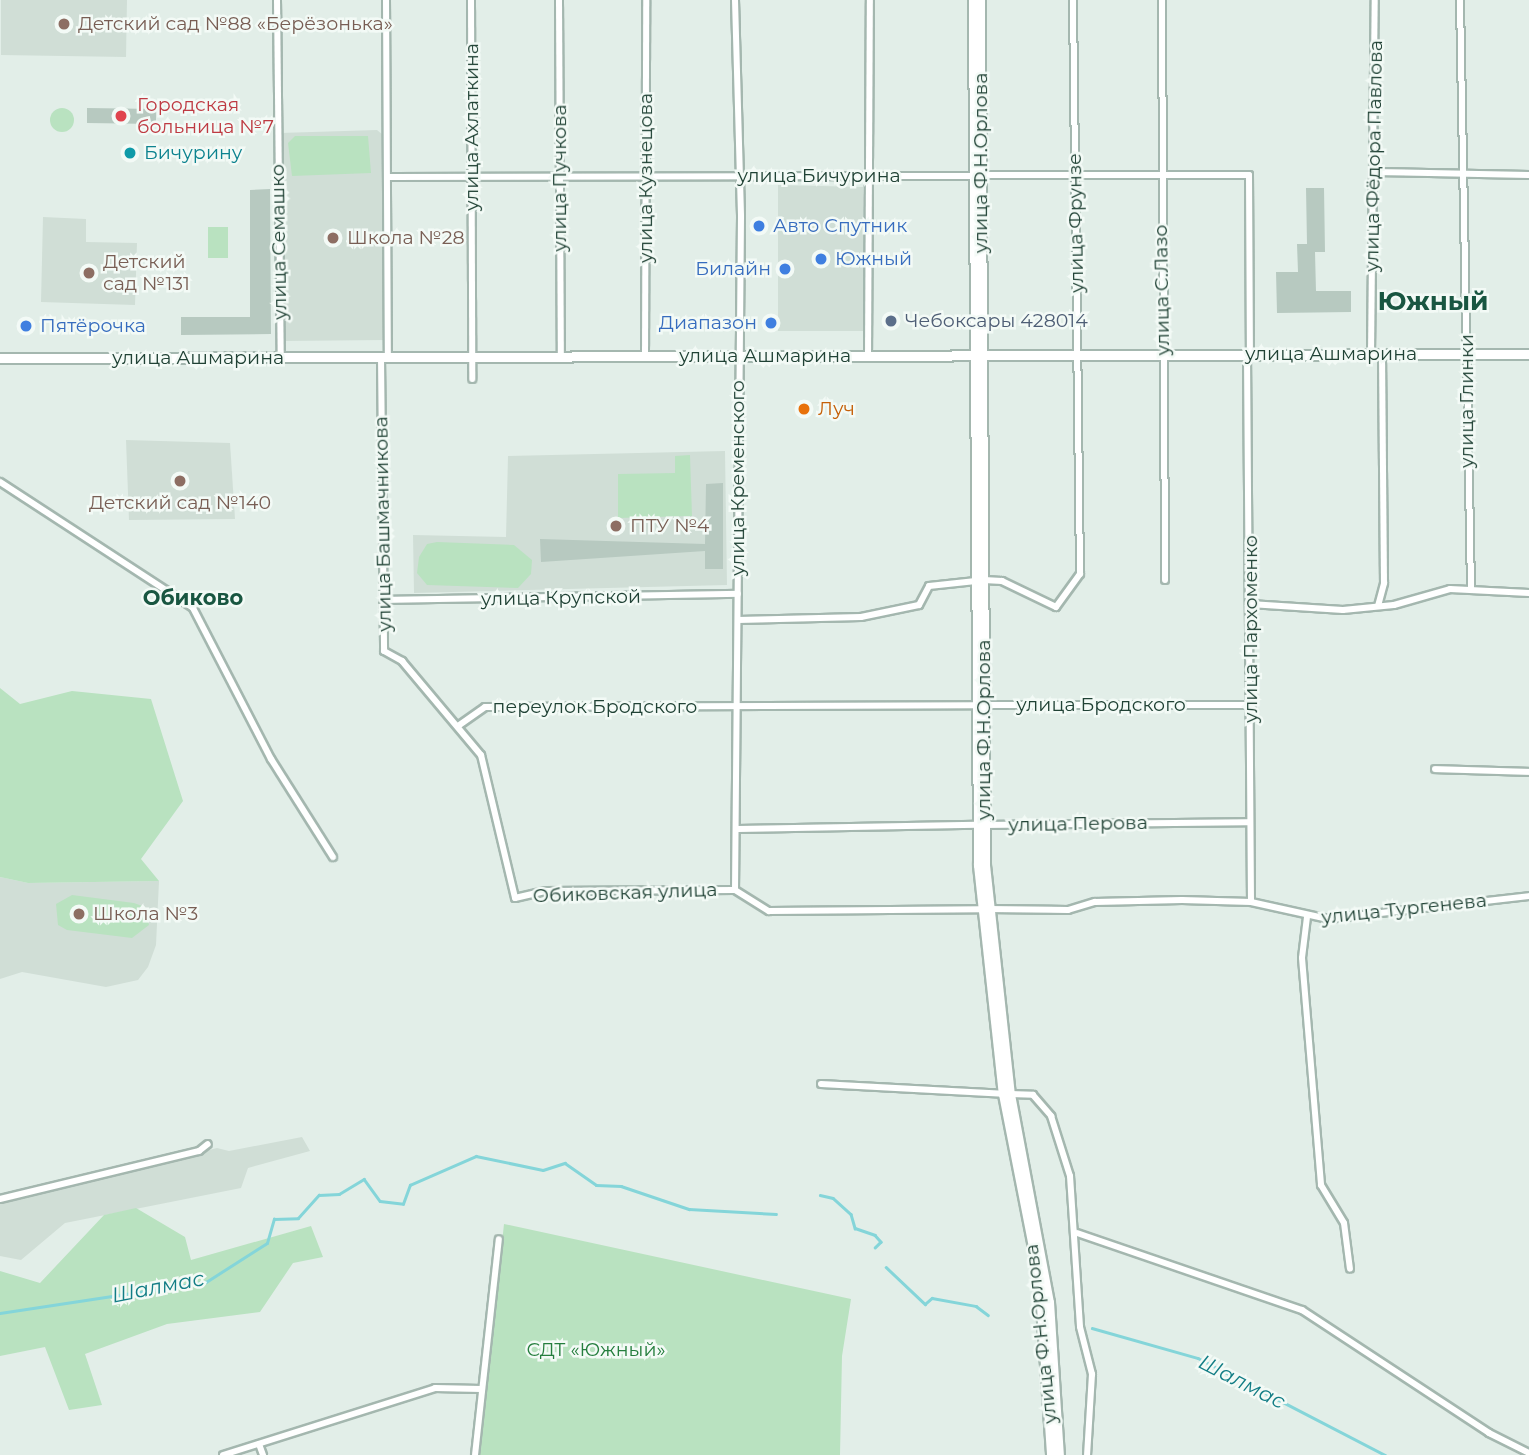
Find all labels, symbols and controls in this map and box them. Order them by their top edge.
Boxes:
place label: Детский сад №88 «Берёзонька» [78,13,393,35]
marker: Детский сад №88 «Берёзонька» [56,16,72,32]
street label: улица Фёдора Павлова [1361,40,1387,272]
street label: улица Ахлаткина [461,43,483,211]
street label: улица Ф.Н.Орлова [970,73,992,253]
street label: улица Кузнецова [635,93,657,263]
place label: Городская больница №7 [137,94,274,138]
street label: улица Пучкова [549,104,571,252]
marker: Городская больница №7 [111,106,131,126]
place label: Бичурину [144,142,242,164]
marker: Бичурину [122,145,138,161]
street label: улица Фрунзе [1063,153,1089,293]
street label: улица Семашко [266,164,292,320]
street label: улица Бичурина [737,165,901,187]
place label: Авто Спутник [773,215,907,237]
marker: Авто Спутник [751,218,767,234]
street label: улица С.Лазо [1149,224,1175,356]
place label: Школа №28 [347,227,465,249]
marker: Школа №28 [325,230,341,246]
place label: Южный [835,248,912,270]
place label: Детский сад №131 [103,251,190,295]
marker: Южный [813,251,829,267]
place label: Билайн [695,258,771,280]
marker: Билайн [777,261,793,277]
marker: Детский сад №131 [81,265,97,281]
district label: Южный [1377,286,1489,318]
place label: Чебоксары 428014 [905,310,1088,332]
place label: Диапазон [659,312,757,334]
marker: Чебоксары 428014 [883,313,899,329]
place label: Пятёрочка [40,315,146,337]
marker: Диапазон [763,315,779,331]
marker: Пятёрочка [18,318,34,334]
street label: улица Глинки [1456,334,1478,468]
street label: улица Ашмарина [1245,343,1417,365]
street label: улица Ашмарина [679,345,851,367]
street label: улица Ашмарина [112,347,284,369]
street label: улица Кременского [727,380,749,576]
place label: Луч [818,398,855,420]
marker: Луч [796,401,812,417]
street label: улица Башмачникова [370,416,396,632]
marker: Детский сад №140 [172,473,188,489]
place label: Детский сад №140 [89,492,271,514]
place label: ПТУ №4 [630,515,709,537]
marker: ПТУ №4 [608,518,624,534]
street label: улица Пархоменко [1240,535,1262,723]
district label: Обиково [143,585,243,611]
street label: улица Крупской [481,585,641,611]
street label: улица Ф.Н.Орлова [973,640,995,820]
street label: улица Бродского [1016,694,1186,716]
street label: переулок Бродского [493,696,697,718]
street label: улица Перова [1008,811,1148,837]
street label: Обиковская улица [532,878,718,908]
street label: улица Тургенева [1320,889,1488,929]
place label: Школа №3 [93,903,198,925]
marker: Школа №3 [71,906,87,922]
street label: улица Ф.Н.Орлова [1020,1243,1062,1425]
water label: Шалмас [110,1266,206,1308]
park label: СДТ «Южный» [526,1339,666,1361]
water label: Шалмас [1194,1349,1290,1415]

